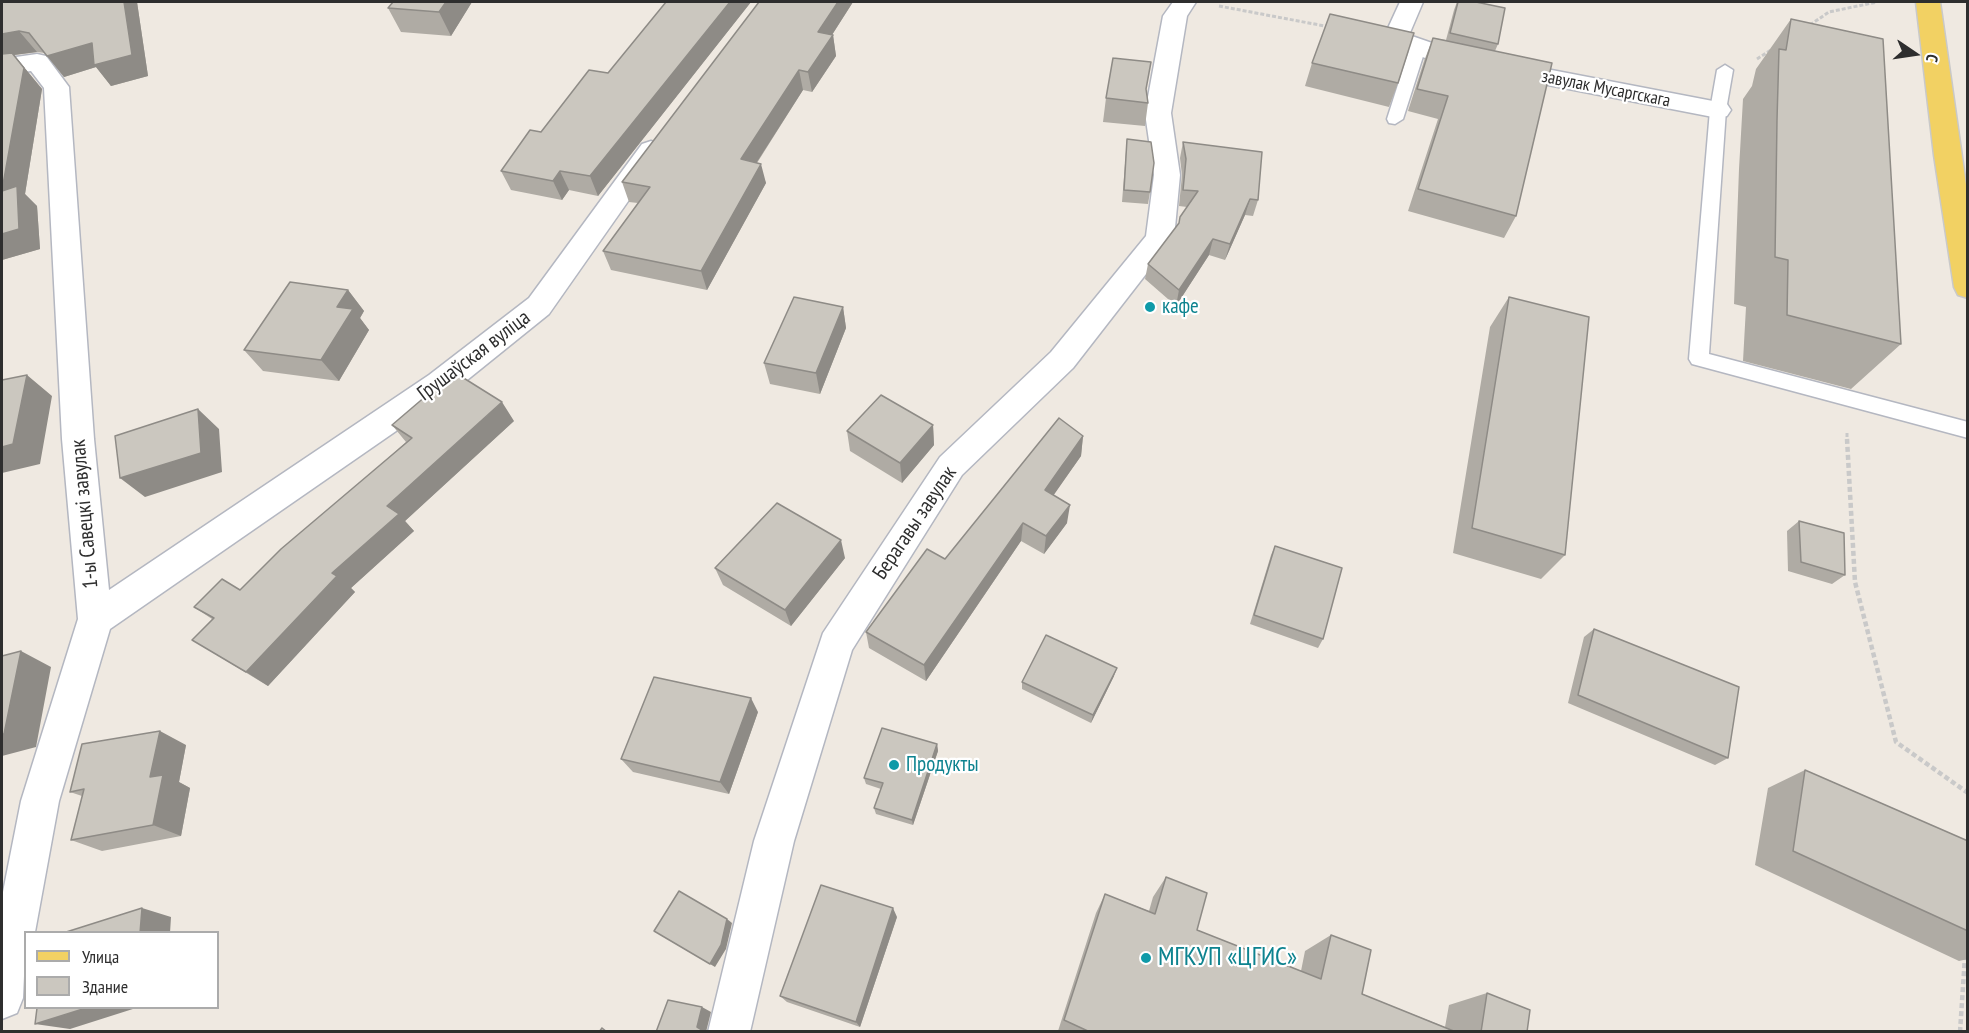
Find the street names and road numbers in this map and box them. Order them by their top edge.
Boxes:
street label: завулак Мусаргскага [1540,66,1672,112]
street label: Грушаўская вуліца [413,305,535,407]
street label: 1-ы Савецкі завулак [66,438,104,590]
street label: Берагавы завулак [868,462,962,584]

